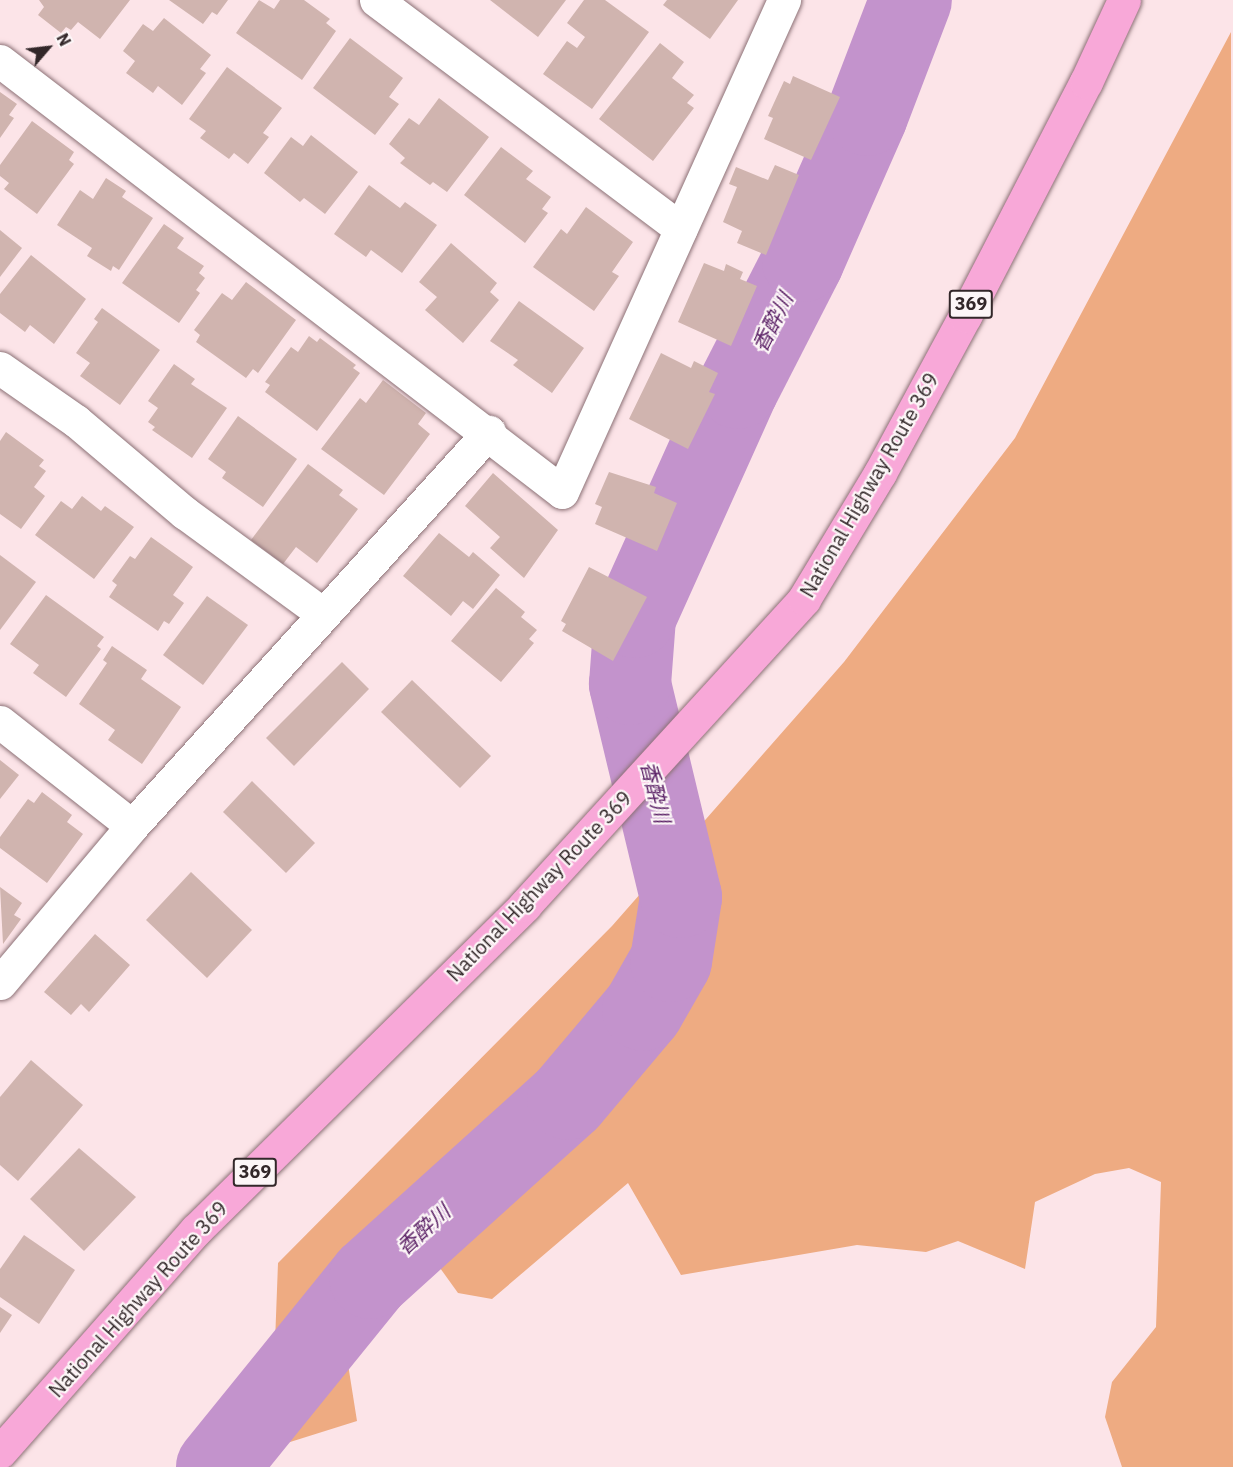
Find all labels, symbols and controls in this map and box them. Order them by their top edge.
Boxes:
north arrow [18,18,78,78]
text: N [52,30,75,49]
water label: 香酔川 [746,288,798,356]
road number: 369 [948,289,994,319]
street label: National Highway Route 369 [795,368,943,602]
water label: 香酔川 [636,758,676,826]
street label: National Highway Route 369 [442,786,636,986]
road number: 369 [232,1157,278,1187]
street label: National Highway Route 369 [44,1196,232,1402]
water label: 香酔川 [391,1199,455,1259]

